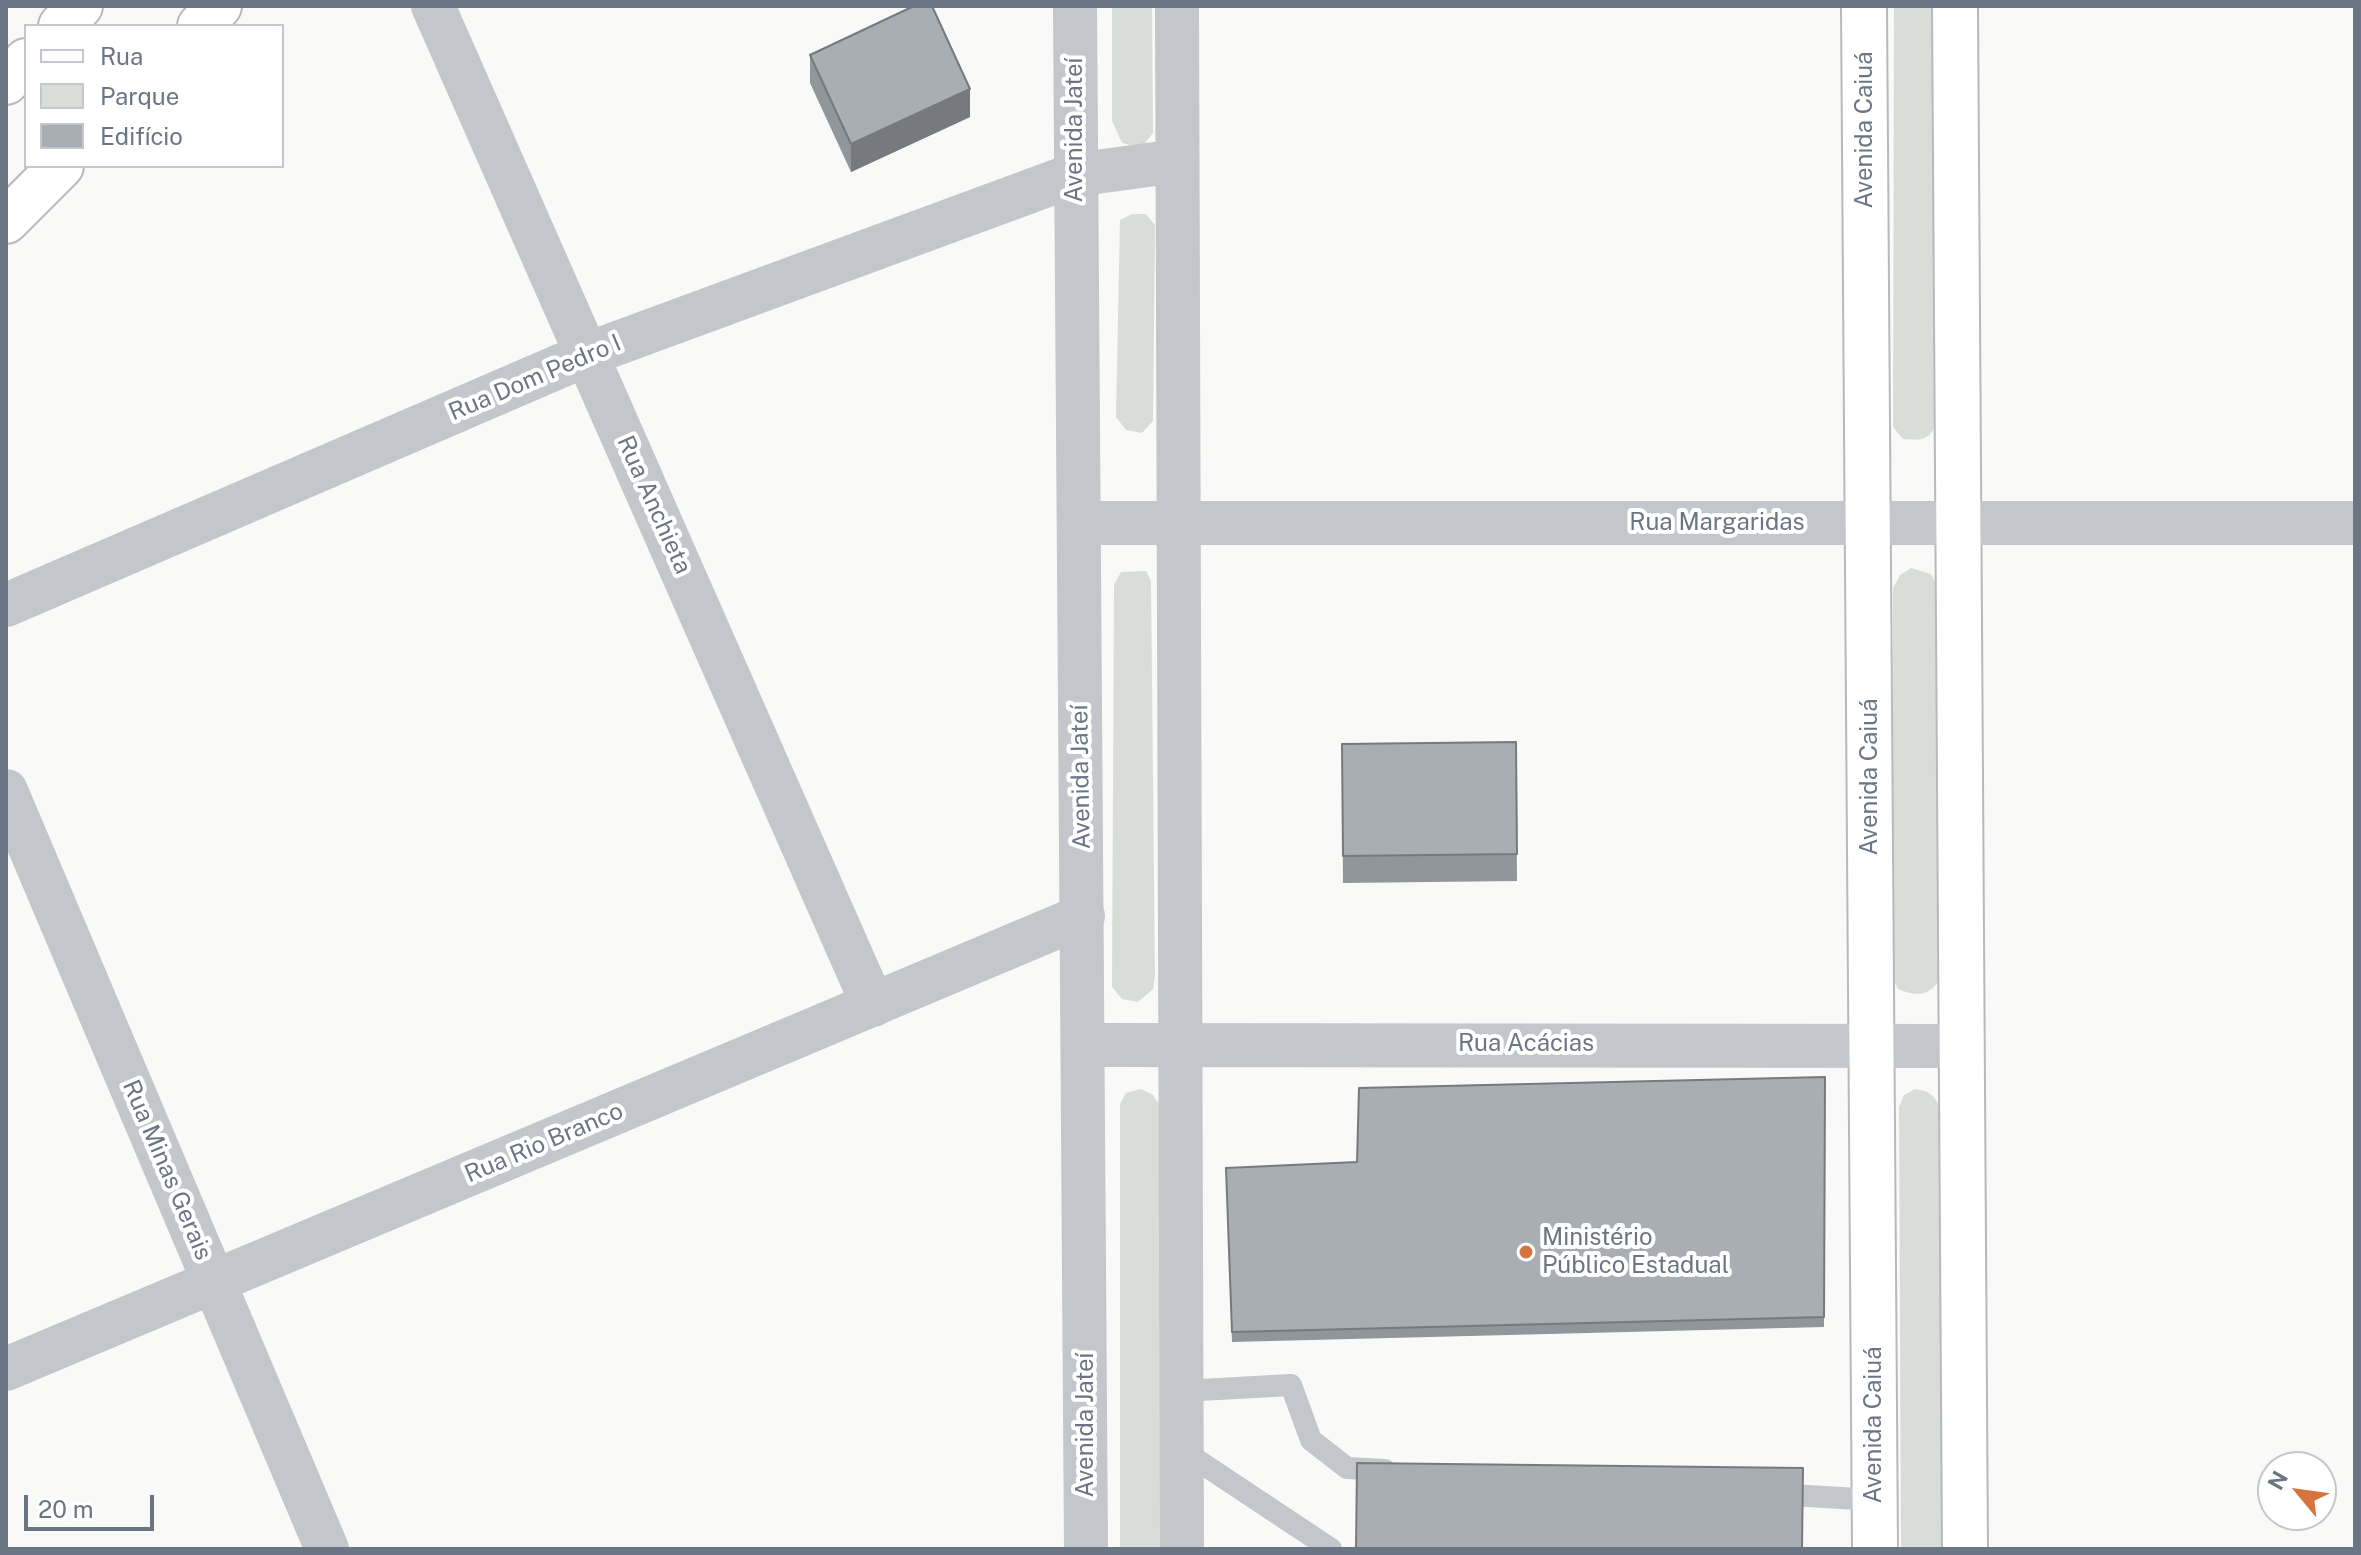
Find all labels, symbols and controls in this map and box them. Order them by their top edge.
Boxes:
legend [24,24,284,168]
text: Rua [100,42,143,70]
street label: Avenida Caiuá [1851,51,1879,209]
street label: Avenida Jateí [1061,58,1089,202]
text: Parque [100,82,179,110]
text: Edifício [100,122,183,150]
street label: Rua Dom Pedro I [445,329,625,427]
street label: Rua Anchieta [611,431,697,579]
street label: Rua Margaridas [1629,509,1805,537]
street label: Avenida Caiuá [1856,698,1884,856]
street label: Avenida Jateí [1065,704,1097,850]
street label: Rua Acácias [1458,1030,1594,1058]
street label: Rua Minas Gerais [116,1076,218,1264]
street label: Rua Rio Branco [461,1097,627,1189]
place label: Ministério Público Estadual [1542,1224,1729,1280]
marker: Ministério Público Estadual [1517,1243,1535,1261]
street label: Avenida Caiuá [1860,1346,1888,1504]
street label: Avenida Jateí [1072,1353,1100,1497]
north arrow [2257,1451,2337,1531]
text: N [2262,1467,2293,1494]
scale bar [28,1479,158,1529]
text: 20 m [38,1495,94,1523]

